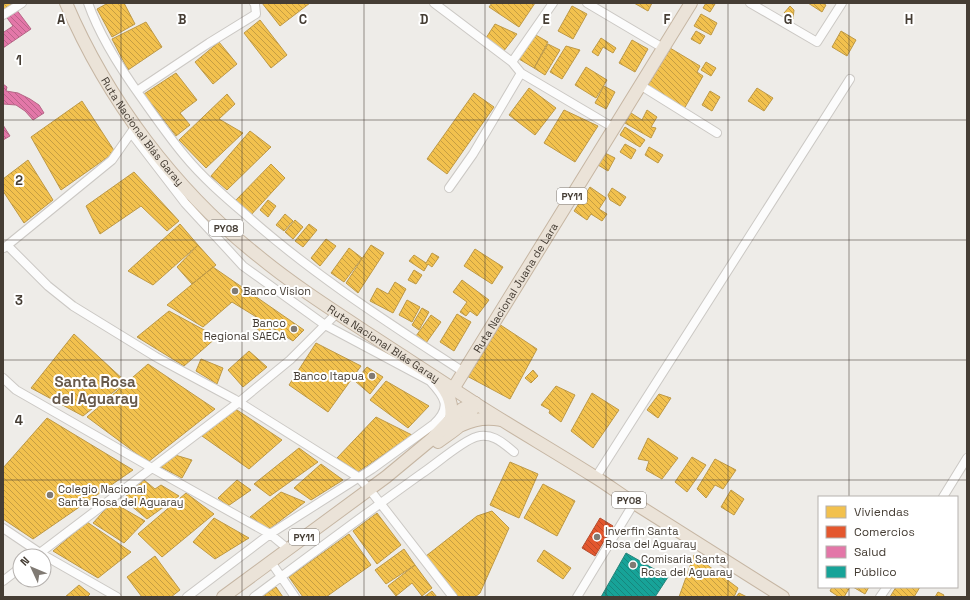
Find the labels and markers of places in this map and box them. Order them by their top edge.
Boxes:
place label: Banco Vision [243,284,311,298]
marker: Banco Vision [230,286,240,296]
place label: Banco Regional SAECA [204,316,286,343]
marker: Banco Regional SAECA [289,324,299,334]
place label: Banco Itapua [293,369,365,383]
marker: Banco Itapua [367,371,377,381]
place label: Colegio Nacional Santa Rosa del Aguaray [58,482,183,509]
marker: Colegio Nacional Santa Rosa del Aguaray [45,490,55,500]
place label: Inverfin Santa Rosa del Aguaray [605,524,697,551]
marker: Inverfin Santa Rosa del Aguaray [592,532,602,542]
place label: Comisaria Santa Rosa del Aguaray [641,552,733,579]
marker: Comisaria Santa Rosa del Aguaray [628,560,638,570]

